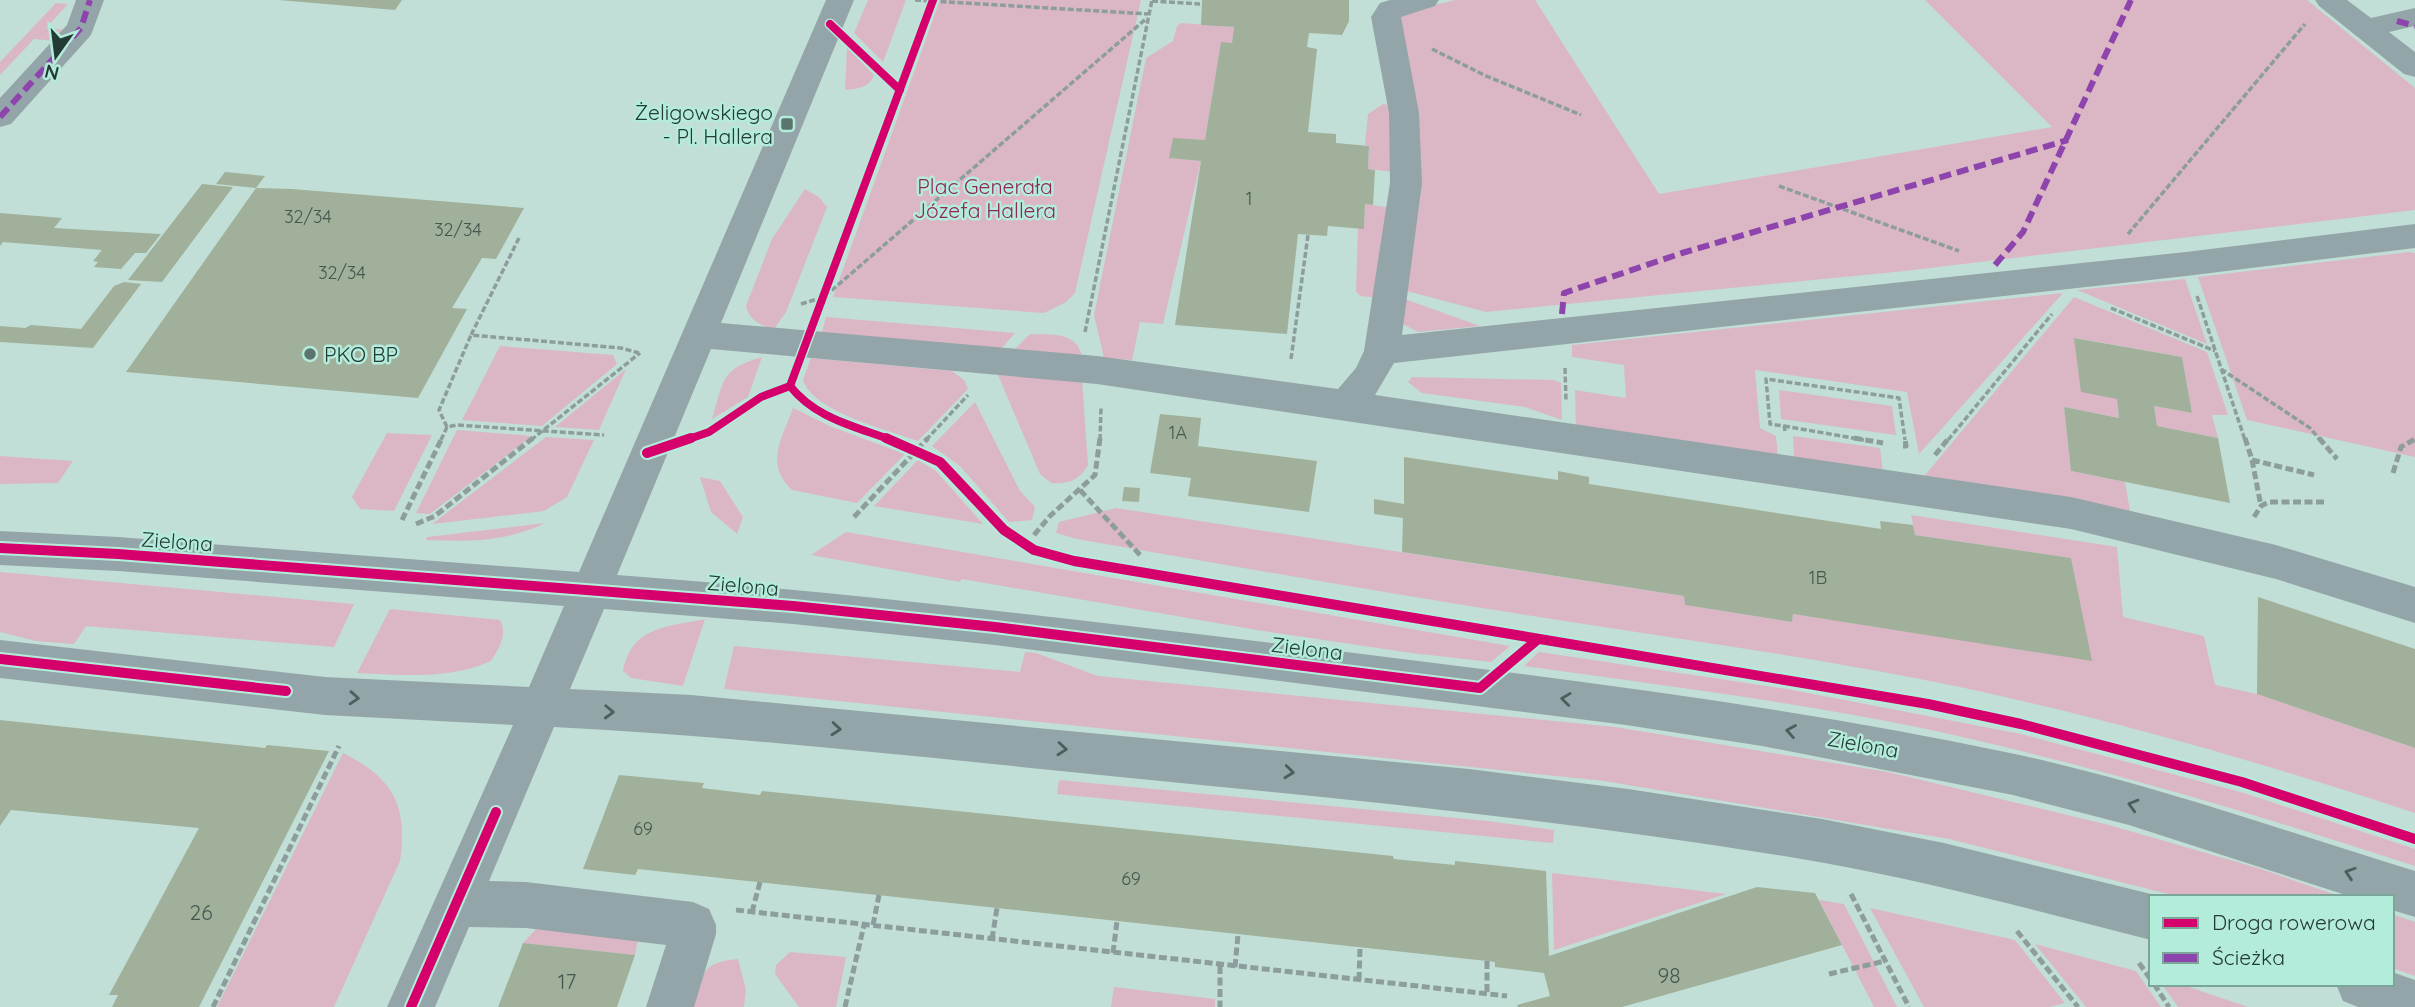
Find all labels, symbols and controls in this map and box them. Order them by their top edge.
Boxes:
north arrow [21,21,91,91]
text: N [42,59,62,86]
place label: Żeligowskiego - Pl. Hallera [635,99,773,149]
marker: Żeligowskiego - Pl. Hallera [779,116,795,132]
park label: Plac Generała Józefa Hallera [914,173,1056,223]
house number: 1 [1246,187,1252,210]
house number: 32/34 [284,205,332,228]
house number: 32/34 [434,218,482,241]
house number: 32/34 [318,261,366,284]
place label: PKO BP [324,341,398,367]
marker: PKO BP [302,346,318,362]
house number: 1A [1169,421,1188,444]
street label: Zielona [140,526,214,556]
house number: 1B [1809,566,1827,589]
street label: Zielona [706,569,780,601]
street label: Zielona [1270,631,1344,665]
one-way arrow [348,690,359,705]
one-way arrow [1560,691,1572,706]
one-way arrow [604,704,615,719]
one-way arrow [830,721,842,736]
one-way arrow [1785,724,1797,739]
street label: Zielona [1825,725,1901,763]
one-way arrow [1056,742,1068,757]
one-way arrow [1283,764,1294,779]
one-way arrow [2127,799,2139,813]
house number: 69 [633,817,653,840]
house number: 69 [1121,867,1141,890]
one-way arrow [2344,867,2357,881]
legend [2149,895,2394,986]
house number: 26 [190,899,212,925]
text: Droga rowerowa [2212,909,2376,935]
text: Ścieżka [2212,944,2285,970]
house number: 98 [1657,962,1681,988]
house number: 17 [558,968,576,994]

